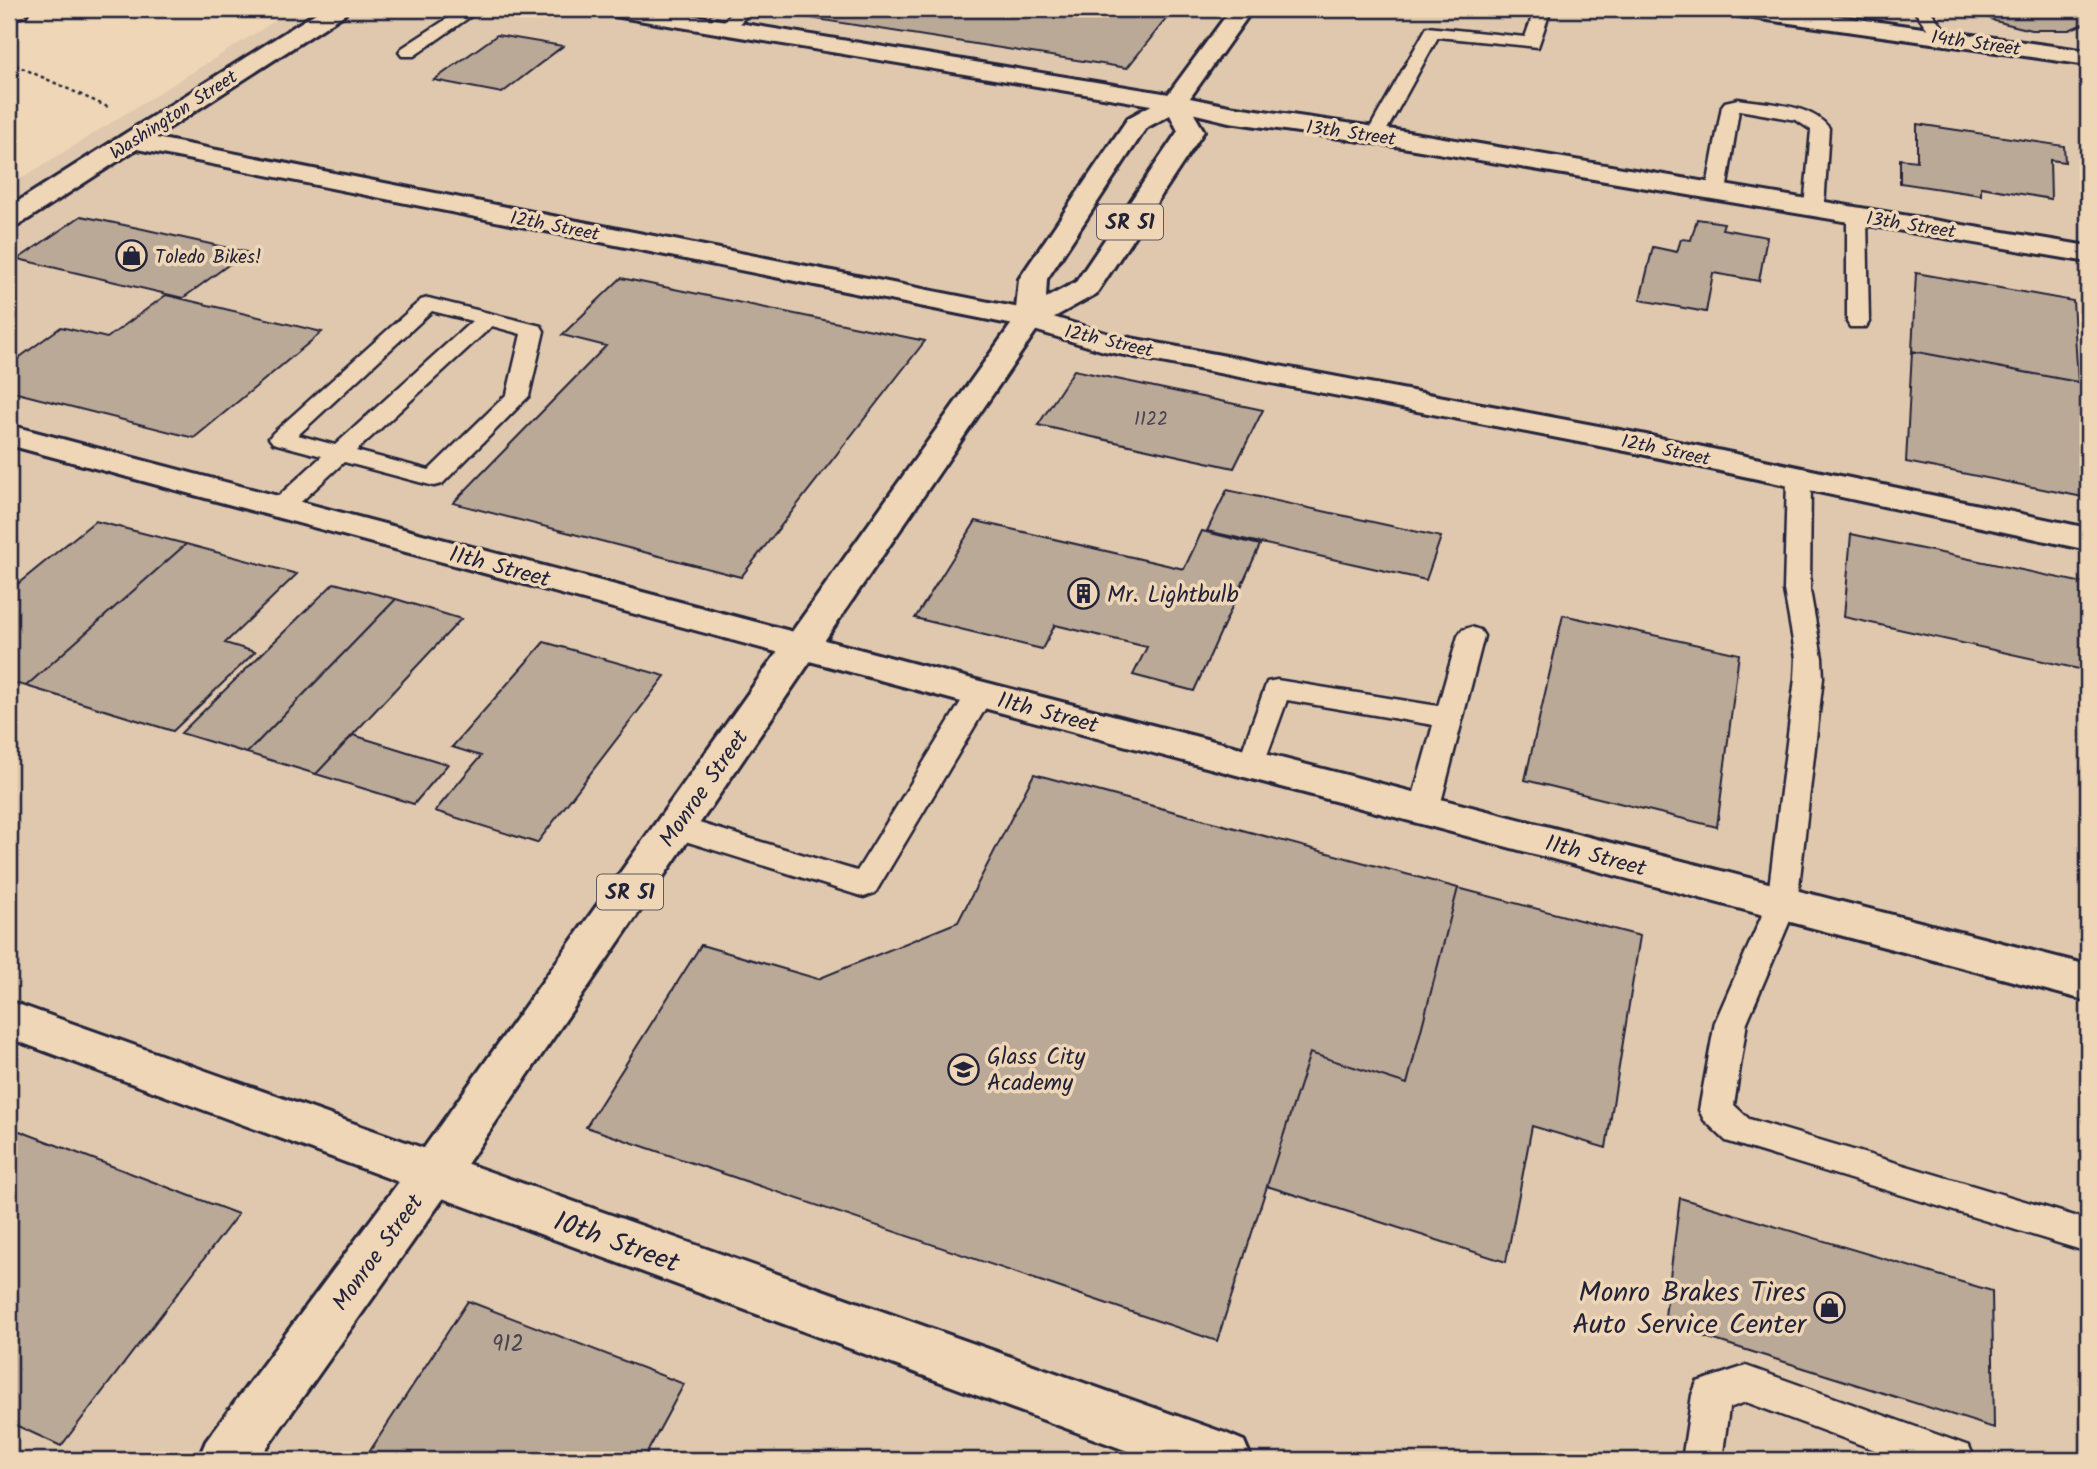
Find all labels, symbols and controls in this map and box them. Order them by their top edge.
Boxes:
street label: 14th Street [1929,23,2023,65]
street label: Washington Street [104,63,245,168]
street label: 13th Street [1304,113,1398,155]
street label: 12th Street [507,204,602,250]
road number: SR 51 [1097,204,1163,240]
street label: 13th Street [1864,204,1958,248]
shop icon: Toledo Bikes! [115,239,149,273]
place label: Toledo Bikes! [155,243,262,273]
street label: 12th Street [1061,317,1157,367]
house number: 1122 [1134,405,1168,435]
street label: 12th Street [1618,427,1714,475]
street label: 11th Street [445,537,555,599]
building icon: Mr. Lightbulb [1067,577,1101,611]
place label: Mr. Lightbulb [1107,578,1238,614]
street label: 11th Street [993,683,1103,745]
street label: Monroe Street [651,722,759,855]
street label: 11th Street [1541,826,1651,888]
road number: SR 51 [597,874,663,910]
place label: Glass City Academy [987,1040,1085,1102]
school or university icon: Glass City Academy [947,1052,981,1086]
street label: Monroe Street [324,1186,434,1319]
street label: 10th Street [547,1200,686,1287]
place label: Monro Brakes Tires Auto Service Center [1572,1271,1808,1348]
shop icon: Monro Brakes Tires Auto Service Center [1812,1290,1846,1324]
house number: 912 [492,1327,524,1363]

